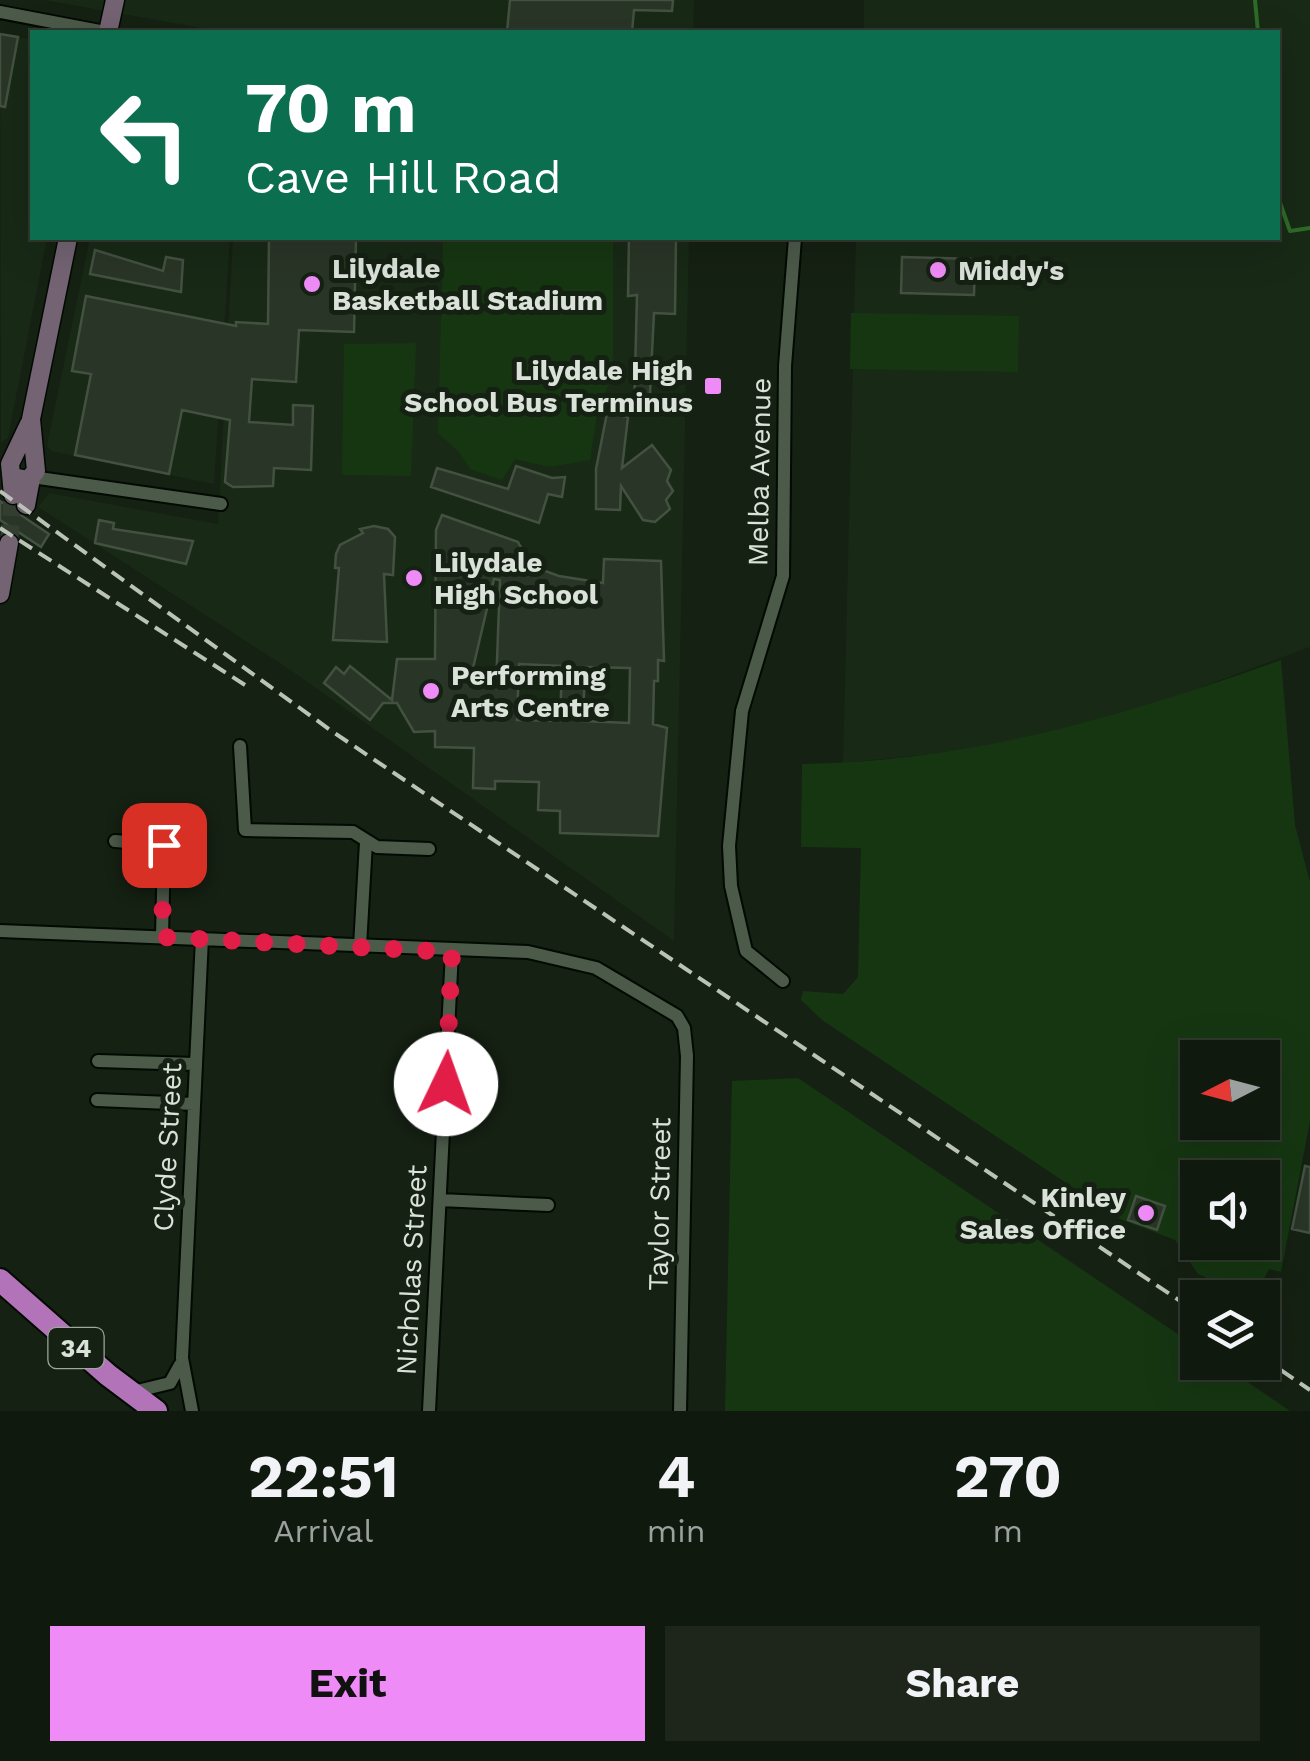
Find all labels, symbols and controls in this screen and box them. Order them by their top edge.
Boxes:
text: 70 m [245,67,417,149]
icon: left [80,70,210,200]
text: Cave Hill Road [245,151,561,204]
place label: Lilydale Basketball Stadium [332,252,603,317]
place label: Middy's [958,254,1064,287]
marker: Middy's [927,259,949,281]
marker: Lilydale Basketball Stadium [301,273,323,295]
place label: Lilydale High School Bus Terminus [404,354,693,419]
marker: Lilydale High School Bus Terminus [702,375,724,397]
street label: Melba Avenue [741,377,778,567]
place label: Lilydale High School [434,546,599,611]
marker: Lilydale High School [403,567,425,589]
place label: Performing Arts Centre [451,659,610,724]
marker: Performing Arts Centre [420,680,442,702]
pin [122,803,207,888]
icon: arrive [137,818,192,873]
position arrow [394,1032,498,1136]
north arrow [1180,1040,1280,1140]
map controls [1180,1040,1280,1380]
street label: Clyde Street [147,1061,188,1232]
street label: Taylor Street [641,1117,678,1291]
button: sound [1180,1160,1280,1260]
street label: Nicholas Street [390,1164,434,1376]
place label: Kinley Sales Office [960,1181,1126,1246]
marker: Kinley Sales Office [1135,1202,1157,1224]
button: layers [1180,1280,1280,1380]
road number: 34 [48,1328,104,1368]
text: 22:51 [248,1441,399,1512]
text: 4 [657,1441,696,1512]
text: 270 [954,1441,1062,1512]
text: Arrival [273,1512,373,1550]
text: min [647,1512,706,1550]
text: m [993,1512,1023,1550]
button: Exit [50,1626,645,1741]
button: Share [665,1626,1260,1741]

